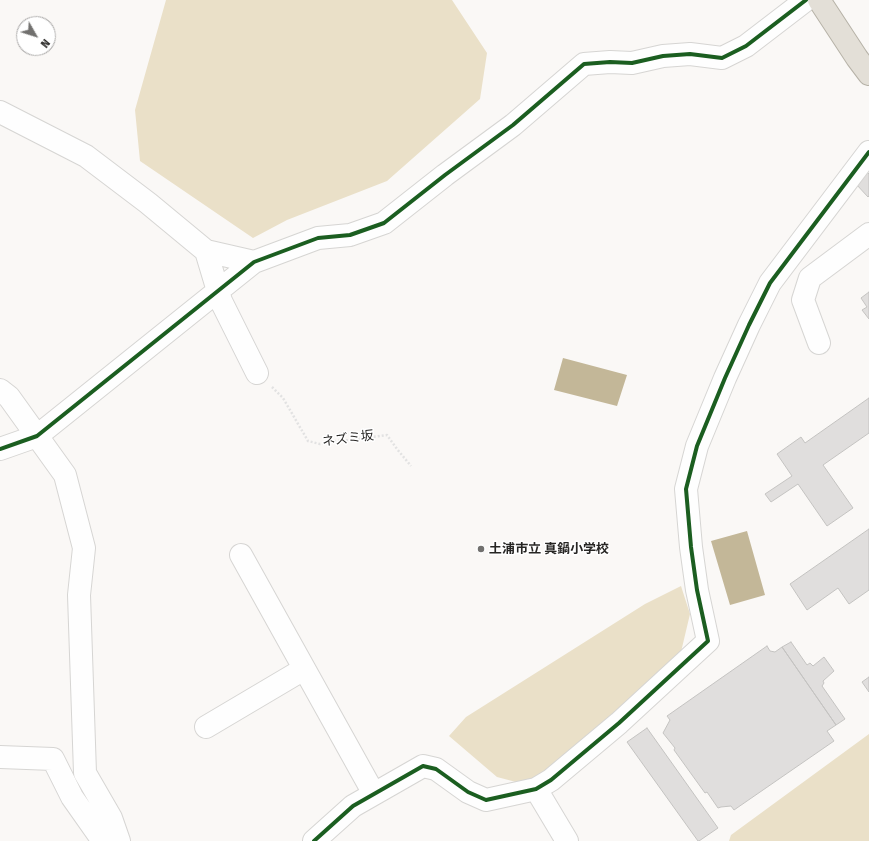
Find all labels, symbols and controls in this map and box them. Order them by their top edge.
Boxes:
north arrow [16,16,56,56]
text: N [38,36,52,50]
street label: ネズミ坂 [321,428,375,450]
place label: 土浦市立 真鍋小学校 [489,541,609,557]
marker: 土浦市立 真鍋小学校 [476,544,486,554]

